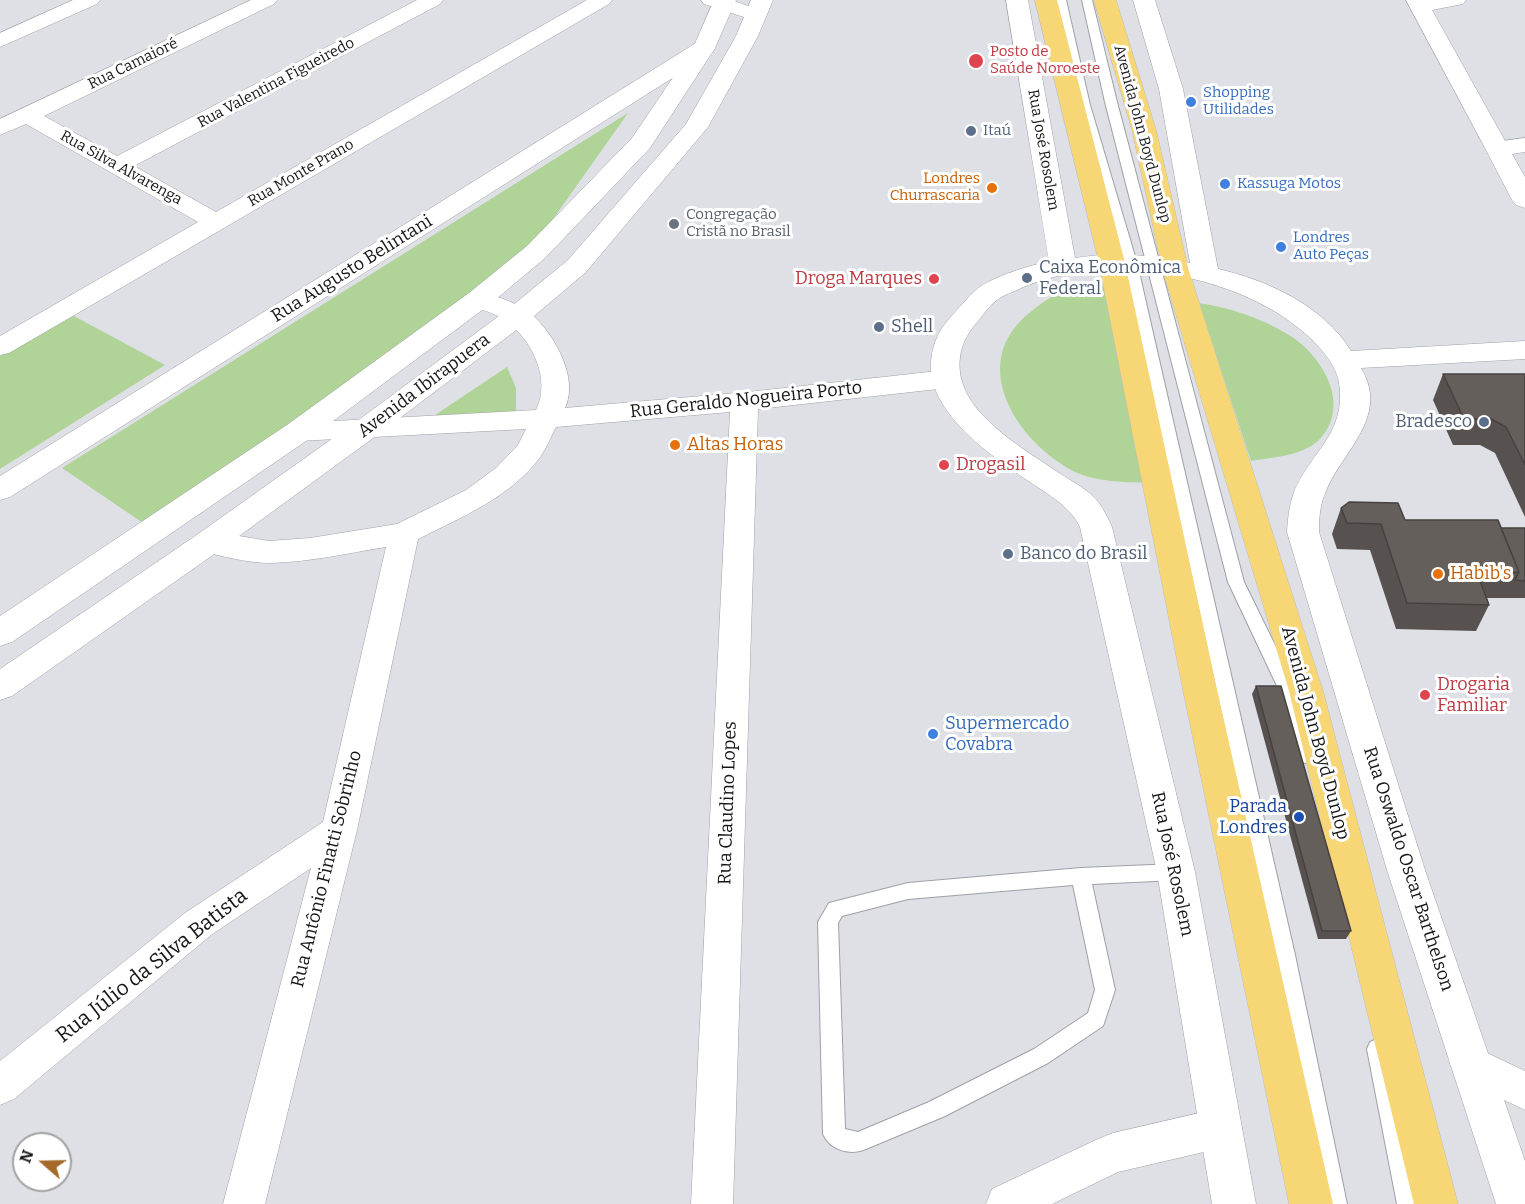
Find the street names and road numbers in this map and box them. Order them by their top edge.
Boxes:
street label: Rua Camaioré [85,34,181,94]
street label: Rua Valentina Figueiredo [194,34,358,132]
street label: Avenida John Boyd Dunlop [1110,43,1174,225]
street label: Rua José Rosolem [1023,88,1063,212]
street label: Rua Silva Alvarenga [57,127,185,209]
street label: Rua Monte Prano [245,135,357,211]
street label: Rua Augusto Belintani [268,211,436,327]
street label: Avenida Ibirapuera [354,329,494,443]
street label: Rua Geraldo Nogueira Porto [629,377,863,423]
street label: Avenida John Boyd Dunlop [1276,624,1354,842]
street label: Rua Claudino Lopes [714,721,742,885]
street label: Rua Oswaldo Oscar Barthelson [1358,744,1458,994]
street label: Rua Antônio Finatti Sobrinho [287,748,367,990]
street label: Rua José Rosolem [1146,790,1198,938]
street label: Rua Júlio da Silva Batista [51,883,253,1049]

